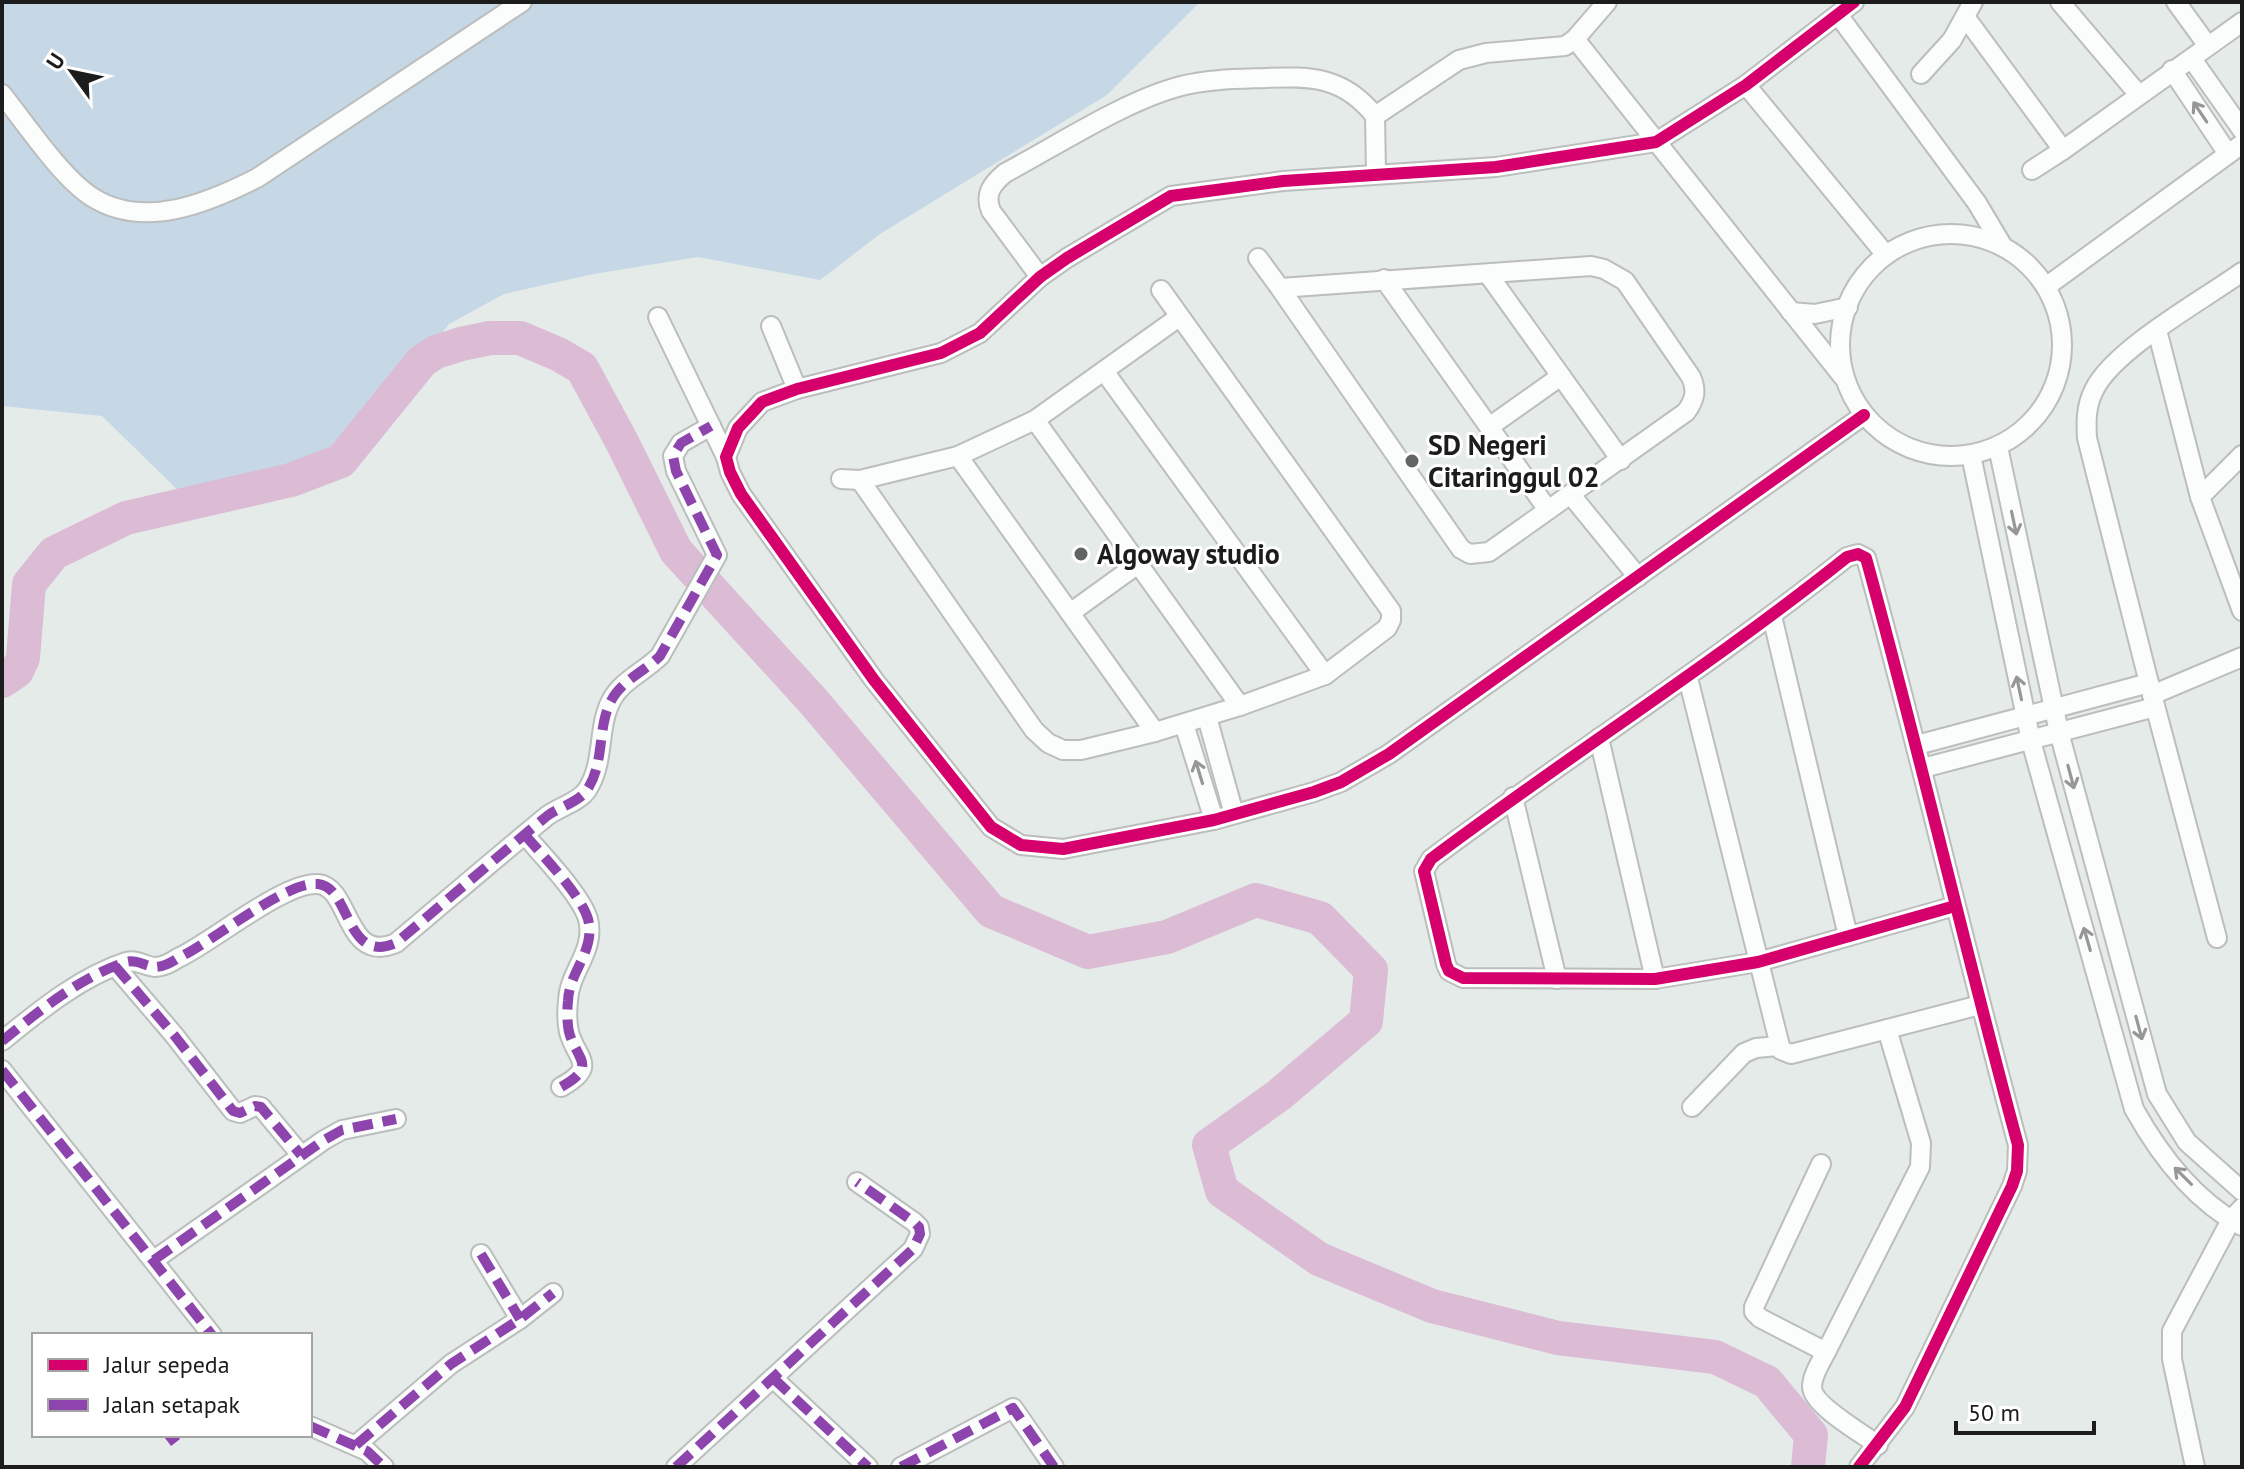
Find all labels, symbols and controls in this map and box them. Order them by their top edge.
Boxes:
north arrow [32,32,112,112]
text: U [40,48,71,75]
one-way arrow [2192,101,2208,124]
place label: SD Negeri Citaringgul 02 [1428,426,1600,495]
marker: SD Negeri Citaringgul 02 [1403,452,1421,470]
one-way arrow [2008,510,2023,535]
place label: Algoway studio [1097,535,1280,572]
marker: Algoway studio [1072,545,1090,563]
one-way arrow [2011,675,2026,701]
one-way arrow [1191,760,1206,786]
one-way arrow [2065,763,2080,789]
one-way arrow [2078,926,2093,952]
one-way arrow [2132,1014,2147,1040]
one-way arrow [2173,1166,2192,1186]
legend [32,1333,312,1437]
text: Jalur sepeda [103,1349,230,1380]
scale bar [1956,1385,2094,1435]
text: Jalan setapak [103,1389,241,1420]
text: 50 m [1968,1397,2020,1428]

